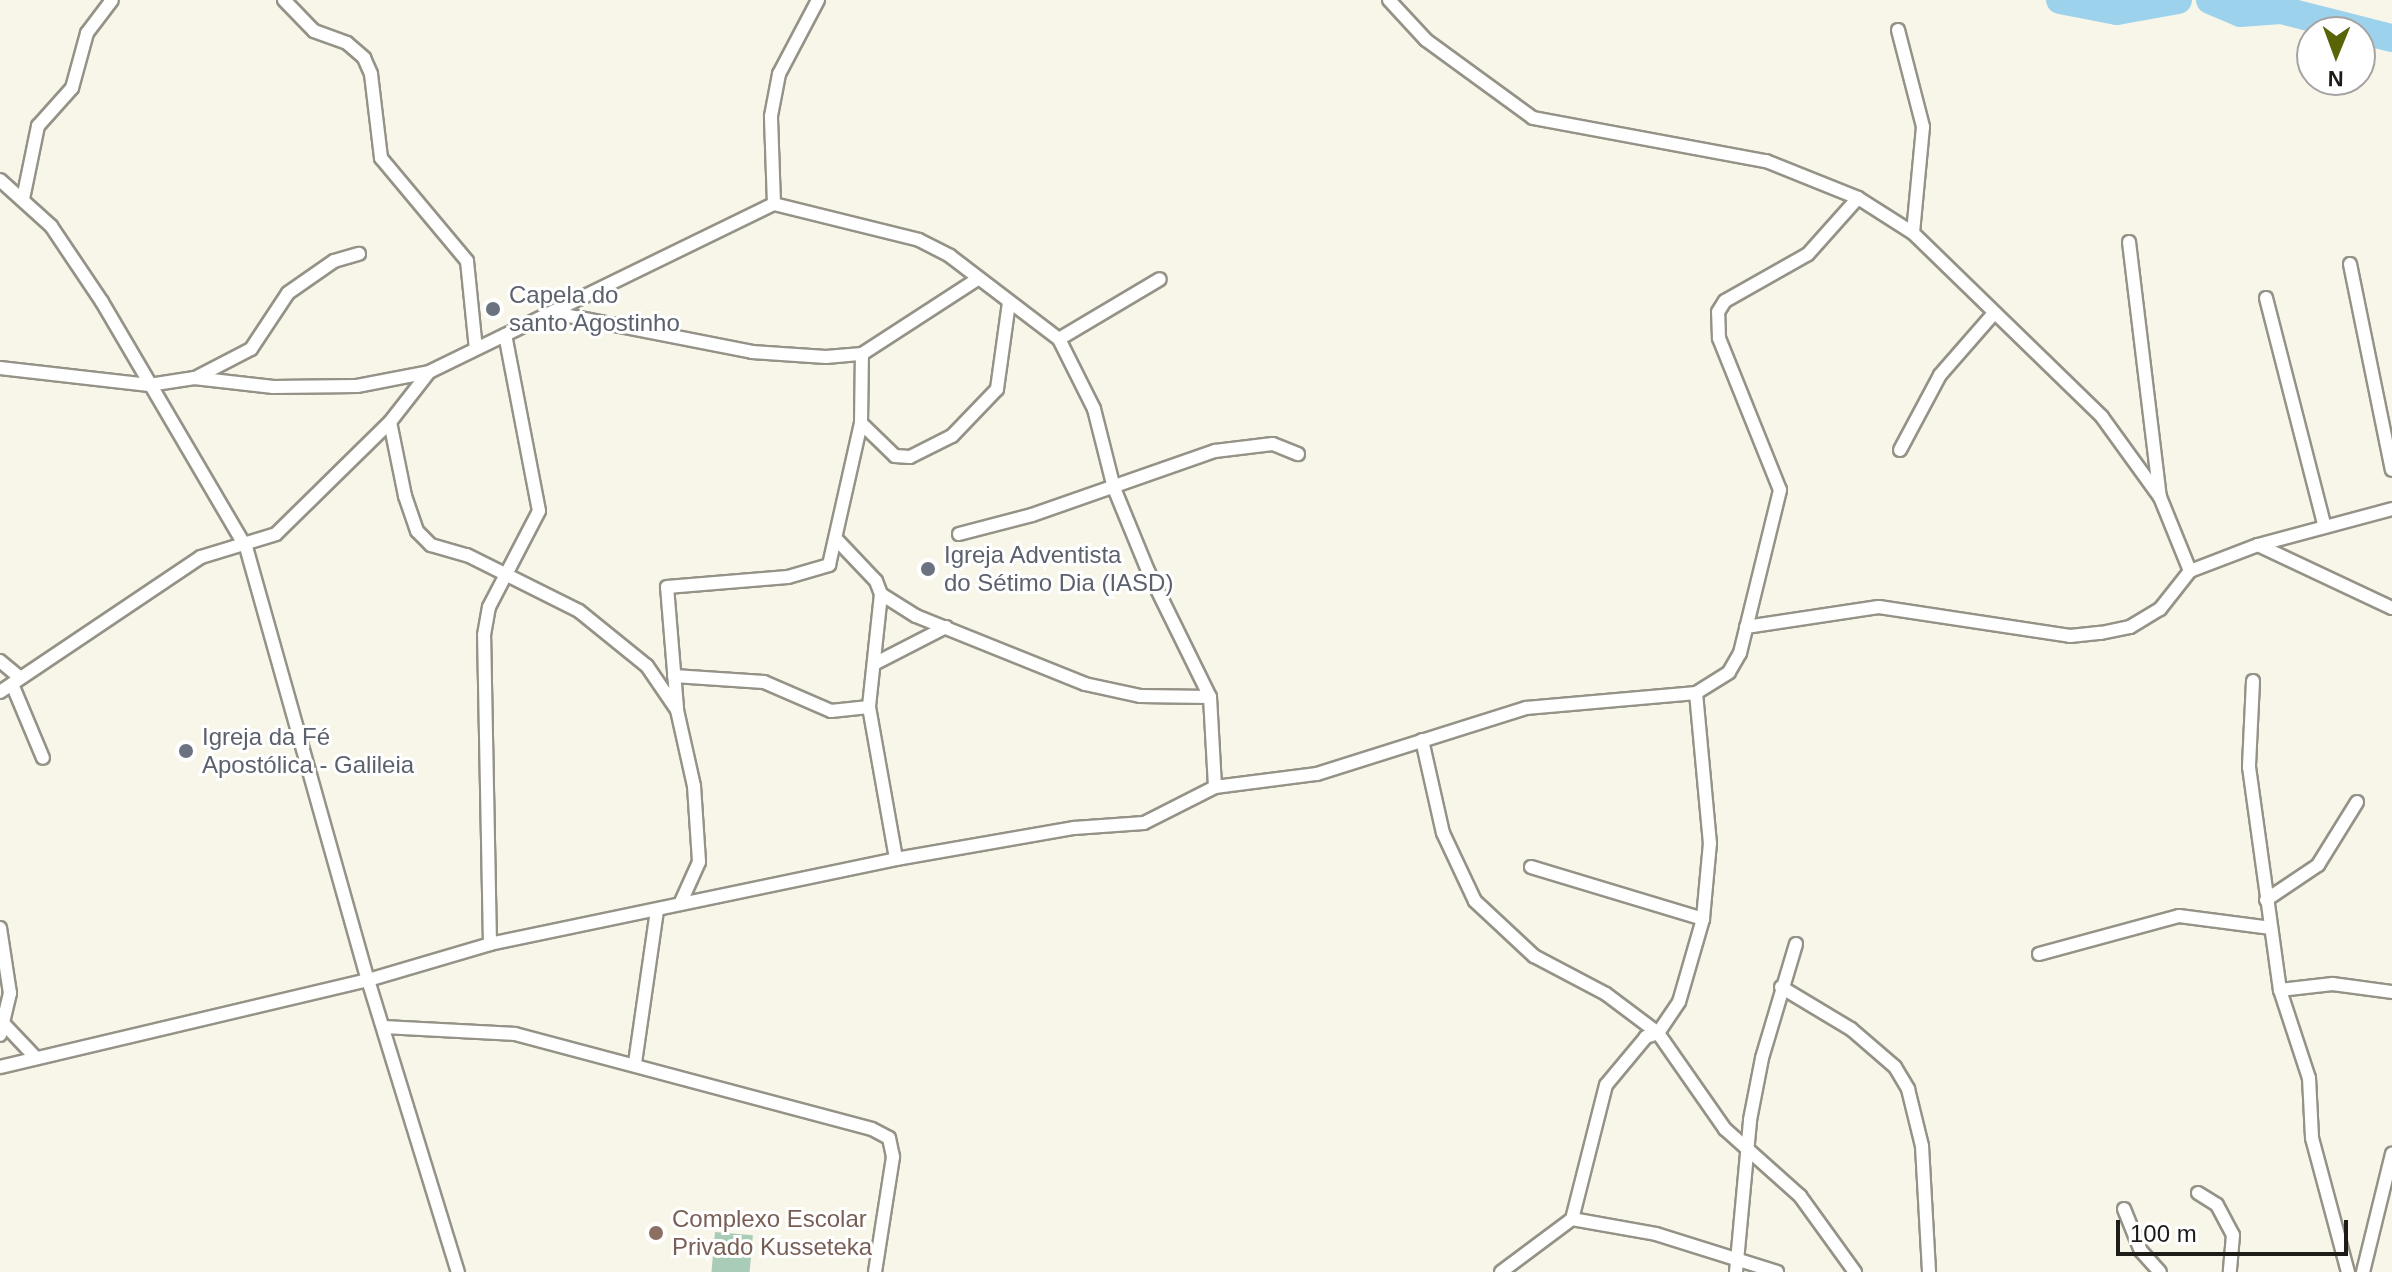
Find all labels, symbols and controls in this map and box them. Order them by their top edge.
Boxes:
north arrow [2296,16,2376,96]
text: N [2327,66,2344,91]
place label: Capela do santo Agostinho [509,281,681,337]
marker: Capela do santo Agostinho [484,300,502,318]
place label: Igreja Adventista do Sétimo Dia (IASD) [944,541,1173,597]
marker: Igreja Adventista do Sétimo Dia (IASD) [919,560,937,578]
place label: Igreja da Fé Apostólica - Galileia [202,723,414,779]
marker: Igreja da Fé Apostólica - Galileia [177,742,195,760]
scale bar [2120,1204,2352,1254]
place label: Complexo Escolar Privado Kusseteka [672,1205,872,1261]
text: 100 m [2130,1220,2197,1247]
marker: Complexo Escolar Privado Kusseteka [647,1224,665,1242]

